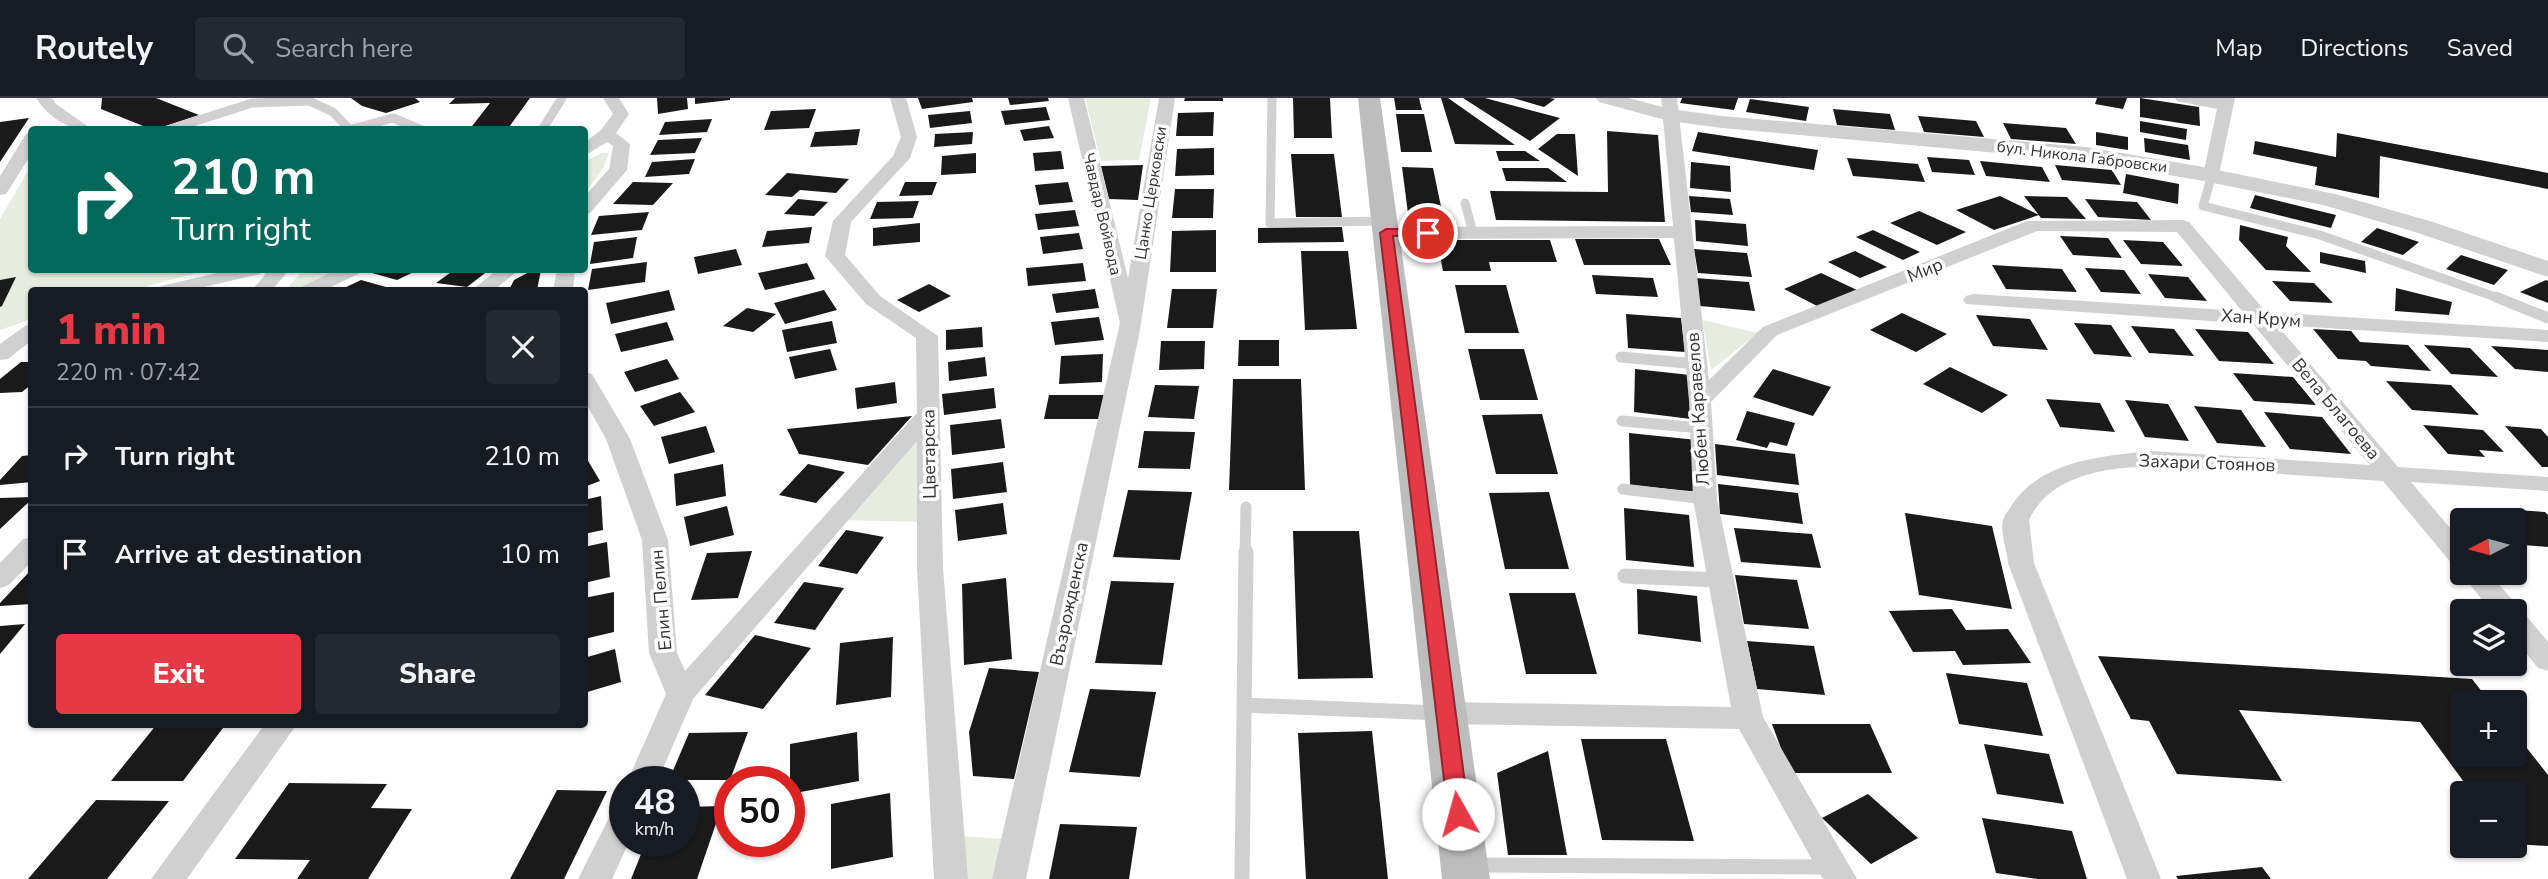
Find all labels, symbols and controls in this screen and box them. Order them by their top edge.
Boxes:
search box [195,17,685,80]
text: Routely [35,26,153,71]
icon: search [219,29,257,67]
text: Search here [275,31,413,66]
text: Map [2215,32,2262,64]
text: Directions [2300,32,2409,64]
text: Saved [2447,32,2513,64]
street label: Цанко Церковски [1130,125,1172,261]
street label: бул. Никола Габровски [1996,136,2168,178]
text: 210 m [171,144,315,211]
street label: Чавдар Войвода [1077,151,1127,277]
icon: right [56,154,147,245]
pin [1398,203,1458,263]
text: Turn right [171,208,311,251]
icon: arrive [1409,214,1447,252]
street label: Мир [1904,252,1946,288]
text: 1 min [56,302,166,359]
street label: Хан Крум [2220,303,2302,333]
button: close [486,310,560,384]
street label: Любен Каравелов [1681,331,1715,487]
street label: Вела Благоева [2286,353,2386,465]
text: 220 m · 07:42 [56,357,201,388]
street label: Цветарска [916,409,942,499]
icon: right [56,437,94,475]
text: Turn right [115,439,234,474]
text: 210 m [484,439,560,474]
street label: Захари Стоянов [2138,449,2276,477]
north arrow [2450,508,2527,584]
map controls [2450,508,2527,858]
icon: arrive [56,535,94,573]
text: Arrive at destination [115,537,362,572]
text: 10 m [500,537,560,572]
street label: Възрожденска [1044,540,1094,668]
street label: Елин Пелин [645,548,677,652]
button: layers [2450,599,2527,676]
button: Exit [56,634,301,714]
button: Share [315,634,560,714]
button: + [2450,690,2527,767]
speed limit sign: 50 [714,766,805,857]
position arrow [1421,777,1495,851]
text: 48 [633,779,676,826]
button: − [2450,781,2527,858]
text: km/h [635,817,674,841]

